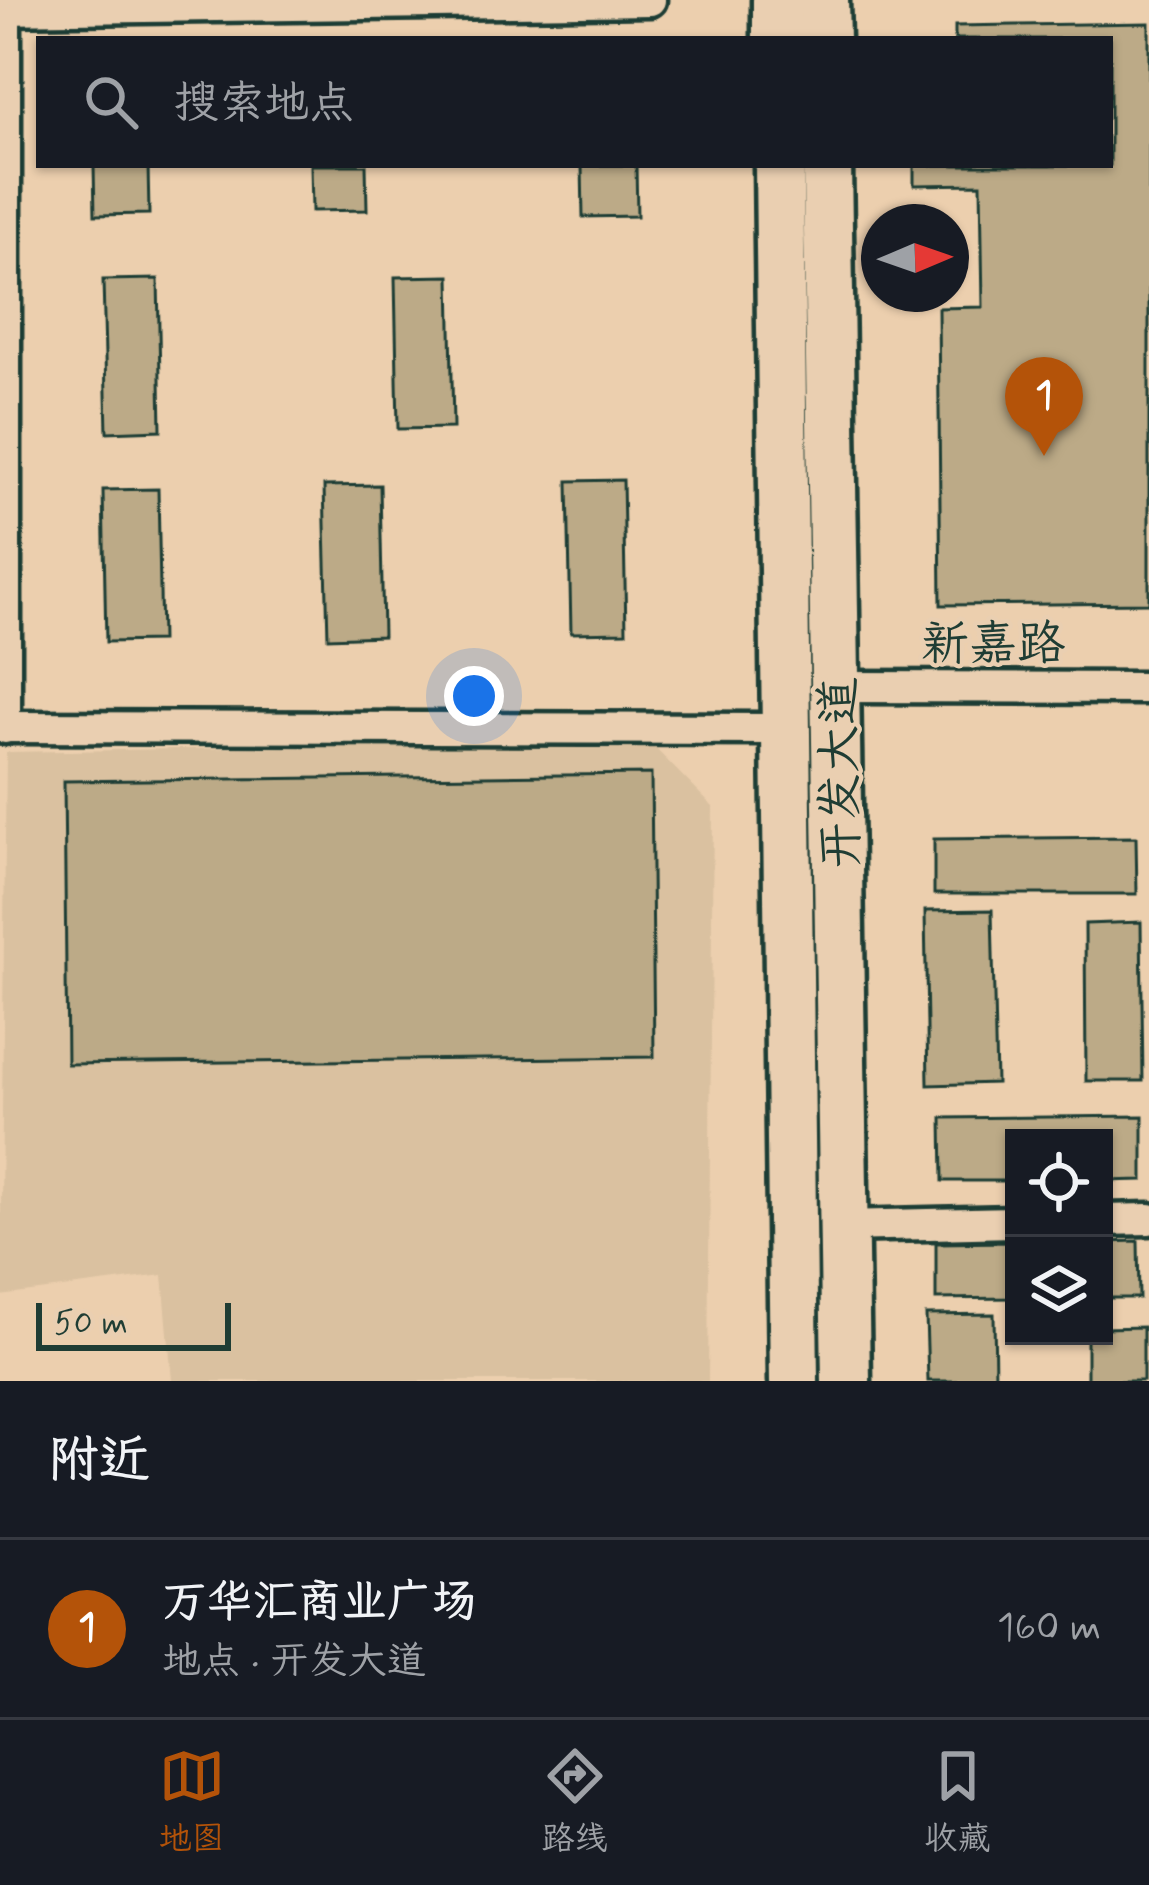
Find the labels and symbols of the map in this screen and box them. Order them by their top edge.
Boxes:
north arrow [861,204,969,312]
pin: 1 [1005,357,1083,456]
street label: 新嘉路 [921,614,1065,677]
your location [444,666,504,726]
street label: 开发大道 [808,676,875,869]
scale bar [36,1297,231,1350]

